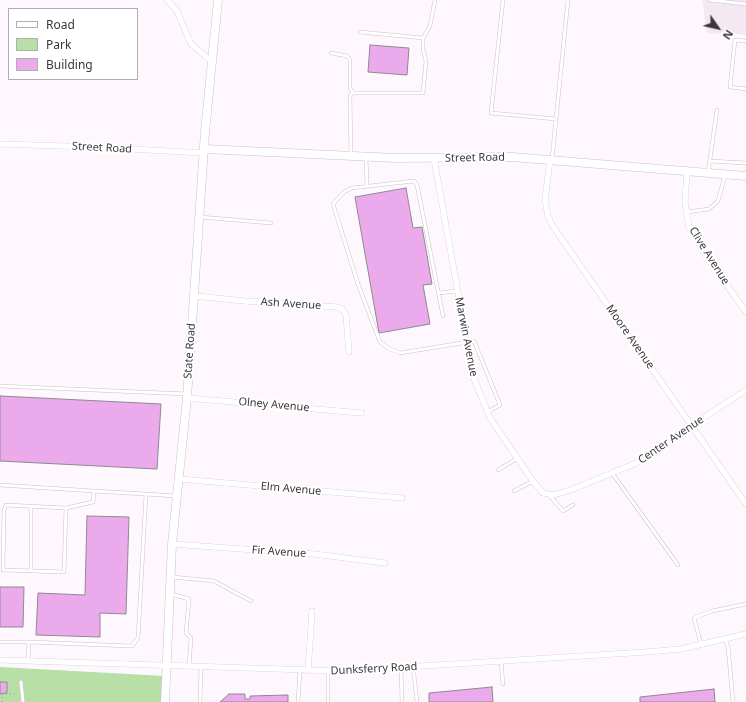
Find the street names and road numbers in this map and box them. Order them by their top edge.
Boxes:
street label: Street Road [72,140,132,156]
street label: Street Road [445,151,505,165]
street label: Clive Avenue [686,225,732,287]
street label: Ash Avenue [260,295,322,313]
street label: Marwin Avenue [452,296,480,378]
street label: Moore Avenue [603,302,657,372]
street label: State Road [181,323,199,379]
street label: Olney Avenue [238,395,310,415]
street label: Center Avenue [636,413,706,467]
street label: Elm Avenue [260,480,322,498]
street label: Fir Avenue [251,544,307,560]
street label: Dunksferry Road [330,660,418,678]

